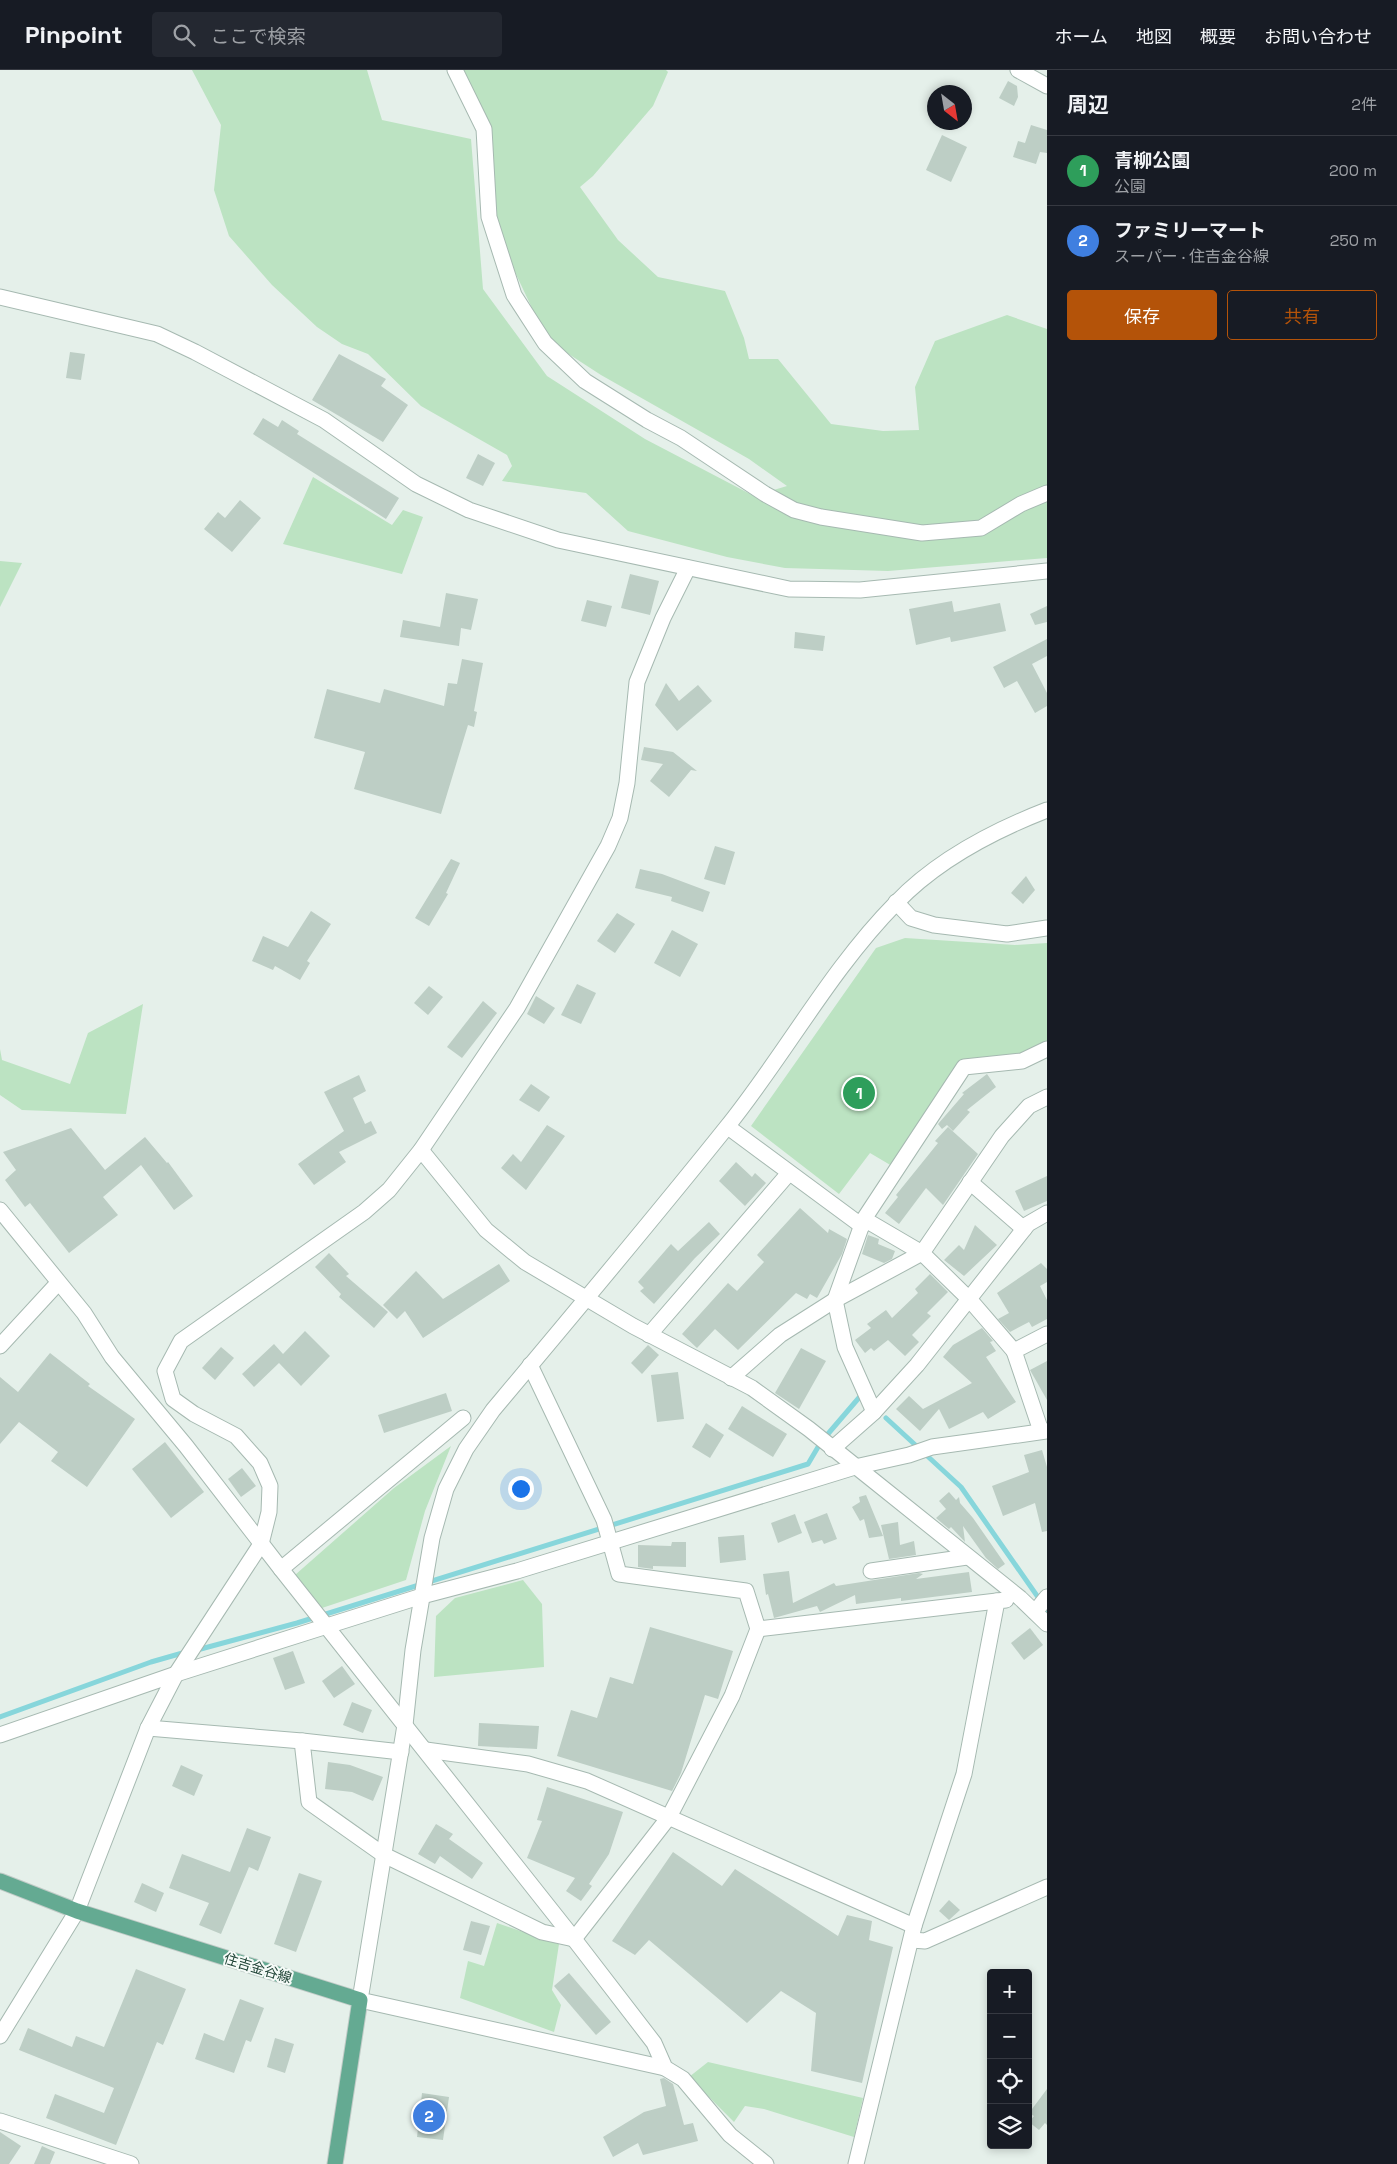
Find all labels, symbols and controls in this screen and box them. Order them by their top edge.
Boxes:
search box [152,12,502,57]
text: Pinpoint [25,19,122,50]
icon: search [170,21,198,49]
text: ここで検索 [210,24,305,49]
text: ホーム [1055,25,1108,48]
text: 地図 [1136,25,1172,48]
text: 概要 [1200,25,1236,48]
text: お問い合わせ [1264,25,1372,48]
north arrow [927,85,972,130]
text: 周辺 [1067,91,1109,118]
text: 2件 [1351,94,1377,115]
text: 青柳公園 [1114,148,1190,173]
text: 1 [1079,160,1087,181]
text: 200 m [1329,160,1377,181]
text: 公園 [1114,176,1146,197]
text: ファミリーマート [1114,218,1266,243]
text: 2 [1078,230,1088,251]
text: 250 m [1330,230,1377,251]
text: スーパー · 住吉金谷線 [1114,246,1269,267]
button: 保存 [1067,290,1217,340]
button: 共有 [1227,290,1377,340]
pin: 1 [843,1074,875,1112]
your location [508,1476,534,1502]
street label: 住吉金谷線 [222,1949,294,1987]
map controls [987,1969,1032,2149]
button: + [987,1969,1032,2014]
button: − [987,2014,1032,2059]
button: locate [987,2059,1032,2104]
pin: 2 [413,2097,445,2135]
button: layers [987,2104,1032,2149]

